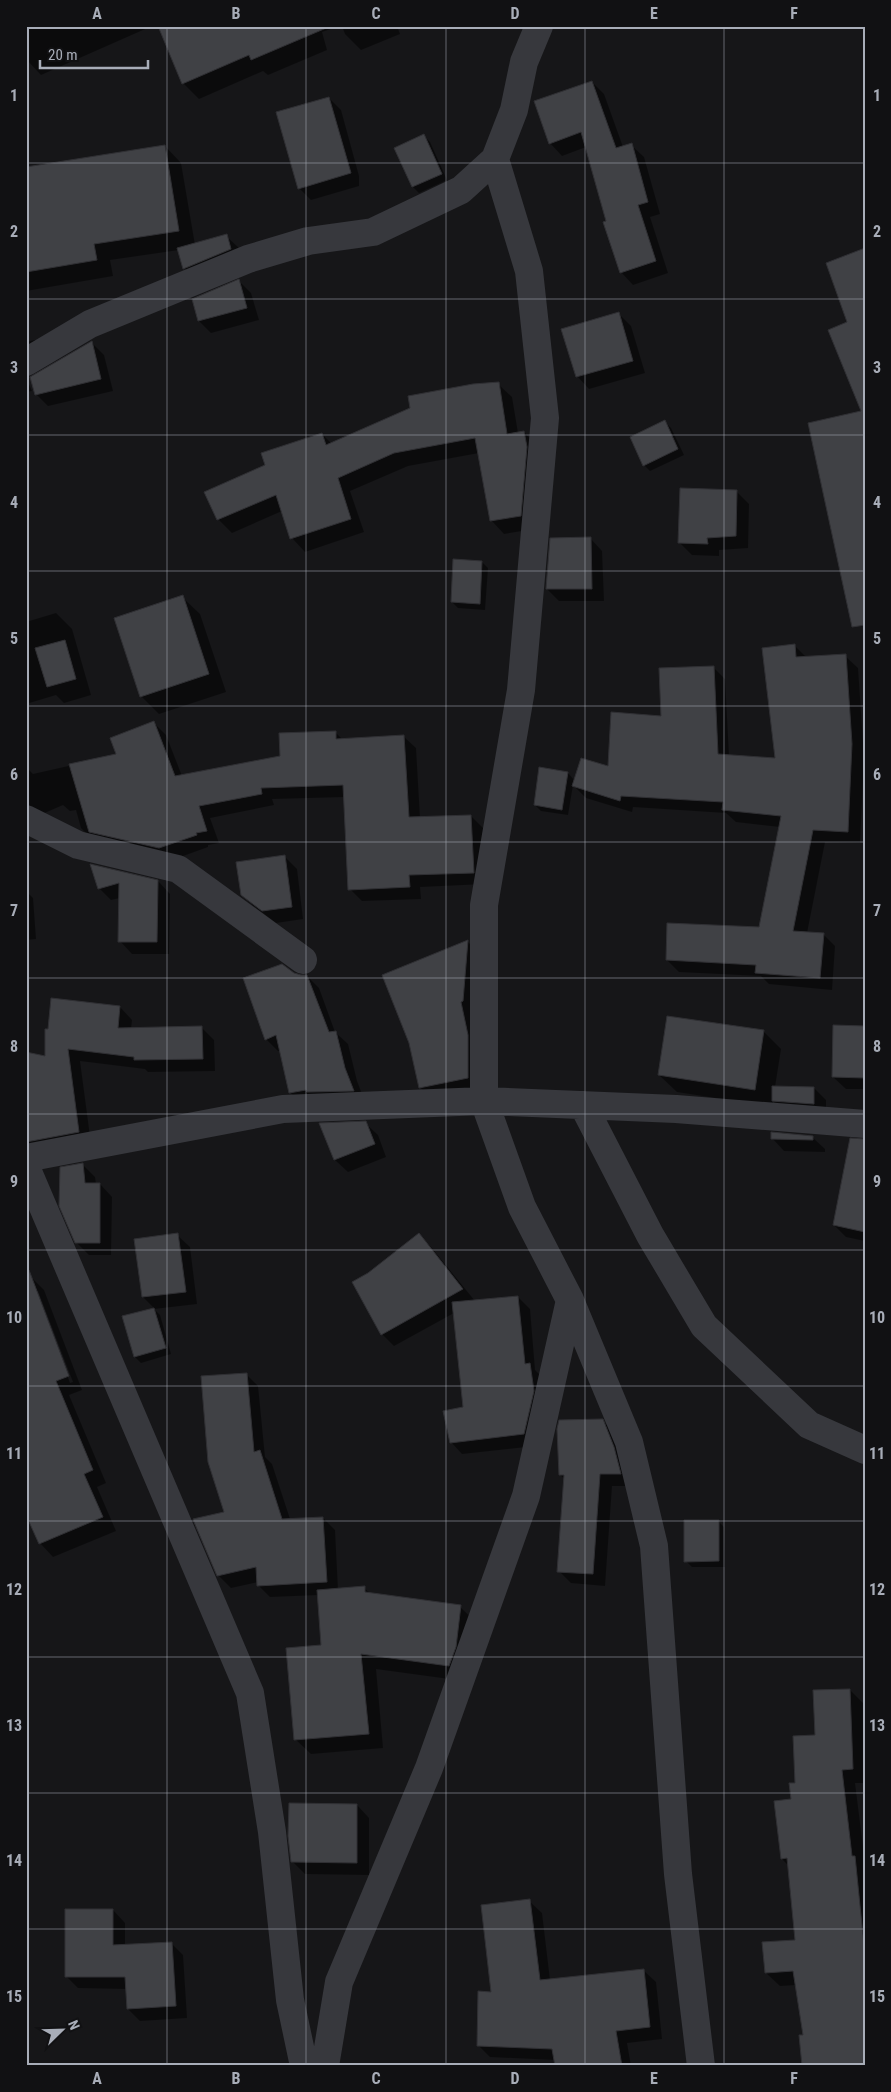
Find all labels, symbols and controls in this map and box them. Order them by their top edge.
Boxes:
text: A [92,4,102,23]
text: B [232,4,241,23]
text: C [371,4,381,23]
text: D [510,4,520,23]
text: E [650,4,658,23]
text: F [790,4,798,23]
scale bar [40,38,148,70]
text: 20 m [48,46,78,64]
text: 1 [10,86,18,105]
text: 1 [873,86,881,105]
text: 2 [10,222,18,241]
text: 2 [873,222,881,241]
text: 3 [10,358,18,377]
text: 3 [873,358,881,377]
text: 4 [10,493,18,512]
text: 4 [873,493,881,512]
text: 5 [10,629,18,648]
text: 5 [873,629,881,648]
text: 6 [10,765,18,784]
text: 6 [873,765,881,784]
text: 7 [10,901,18,920]
text: 7 [873,901,881,920]
text: 8 [10,1037,18,1056]
text: 8 [873,1037,881,1056]
text: 9 [10,1172,18,1191]
text: 9 [873,1172,881,1191]
text: 10 [6,1308,22,1327]
text: 10 [869,1308,885,1327]
text: 11 [6,1444,22,1463]
text: 11 [869,1444,885,1463]
text: 12 [6,1580,22,1599]
text: 12 [869,1580,885,1599]
text: 13 [6,1716,22,1735]
text: 13 [869,1716,885,1735]
text: 14 [6,1851,22,1870]
text: 14 [869,1851,885,1870]
text: 15 [6,1987,22,2006]
text: 15 [869,1987,885,2006]
north arrow [38,2004,88,2054]
text: N [65,2018,83,2032]
text: A [92,2069,102,2088]
text: B [232,2069,241,2088]
text: C [371,2069,381,2088]
text: D [510,2069,520,2088]
text: E [650,2069,658,2088]
text: F [790,2069,798,2088]

